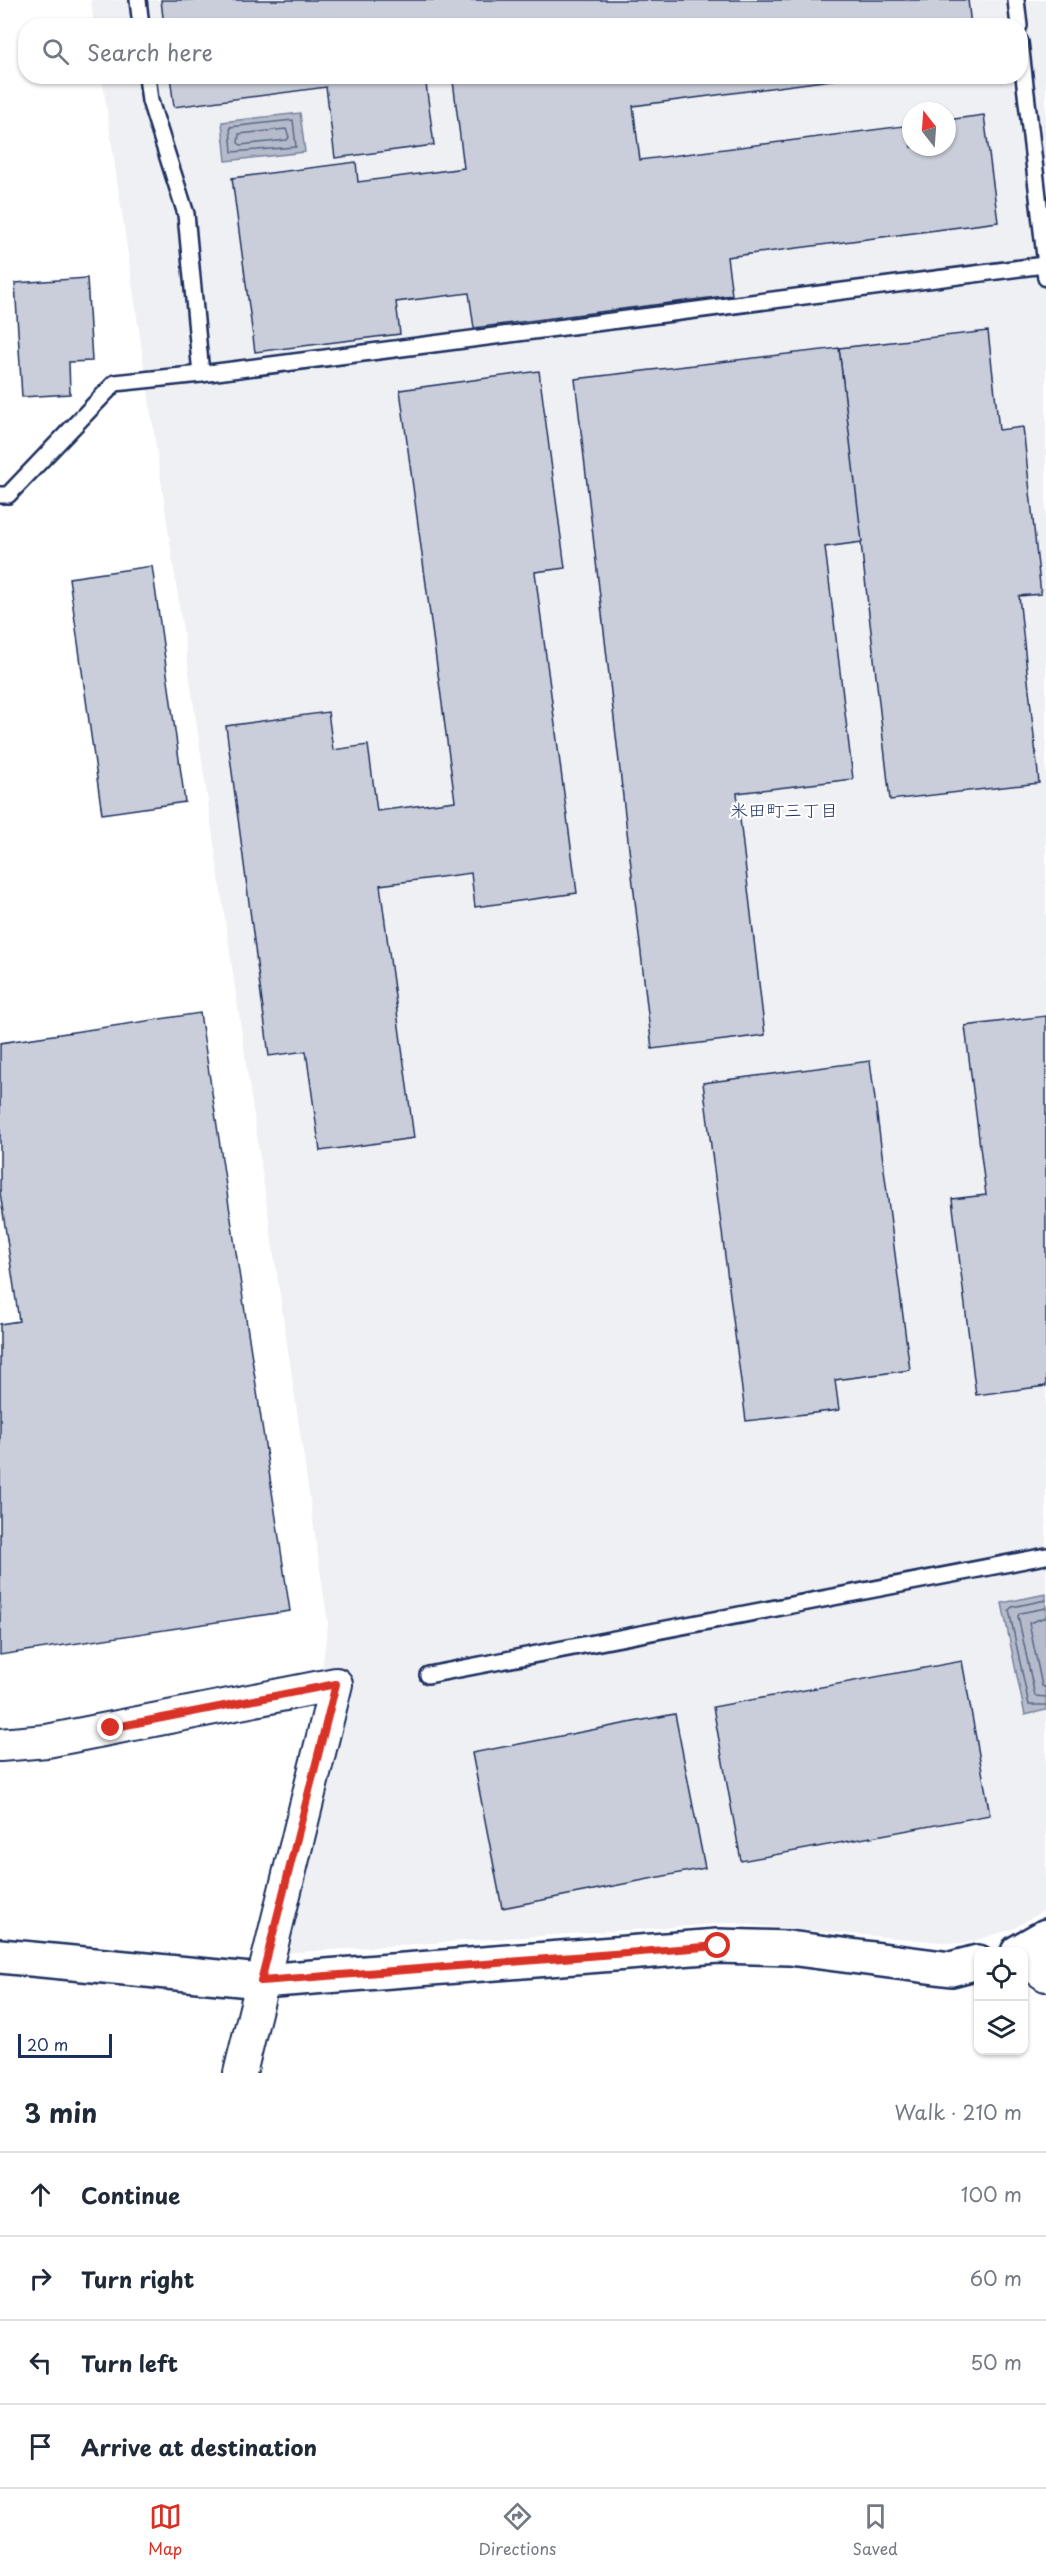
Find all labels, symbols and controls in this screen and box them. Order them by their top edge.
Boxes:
search box [18,18,1028,84]
icon: search [39,35,72,68]
text: Search here [87,35,213,68]
north arrow [902,102,956,156]
district label: 米田町三丁目 [730,796,838,823]
route end [97,1714,123,1740]
route start [704,1932,730,1958]
map controls [974,1947,1028,2055]
button: locate [974,1947,1028,2001]
button: layers [974,2001,1028,2055]
scale bar [18,2031,112,2058]
text: 20 m [27,2032,68,2056]
text: 3 min [24,2093,97,2132]
text: Walk · 210 m [895,2097,1022,2127]
icon: ahead [24,2178,57,2211]
text: Continue [81,2178,180,2211]
text: 100 m [961,2179,1022,2209]
icon: right [24,2262,57,2295]
text: Turn right [81,2262,194,2295]
text: 60 m [970,2263,1022,2293]
icon: left [24,2346,57,2379]
text: Turn left [81,2346,178,2379]
text: 50 m [970,2347,1022,2377]
icon: arrive [24,2430,57,2463]
text: Arrive at destination [81,2430,317,2463]
tab: Map [148,2500,182,2560]
tab: Directions [478,2500,556,2560]
tab: Saved [852,2500,898,2560]

